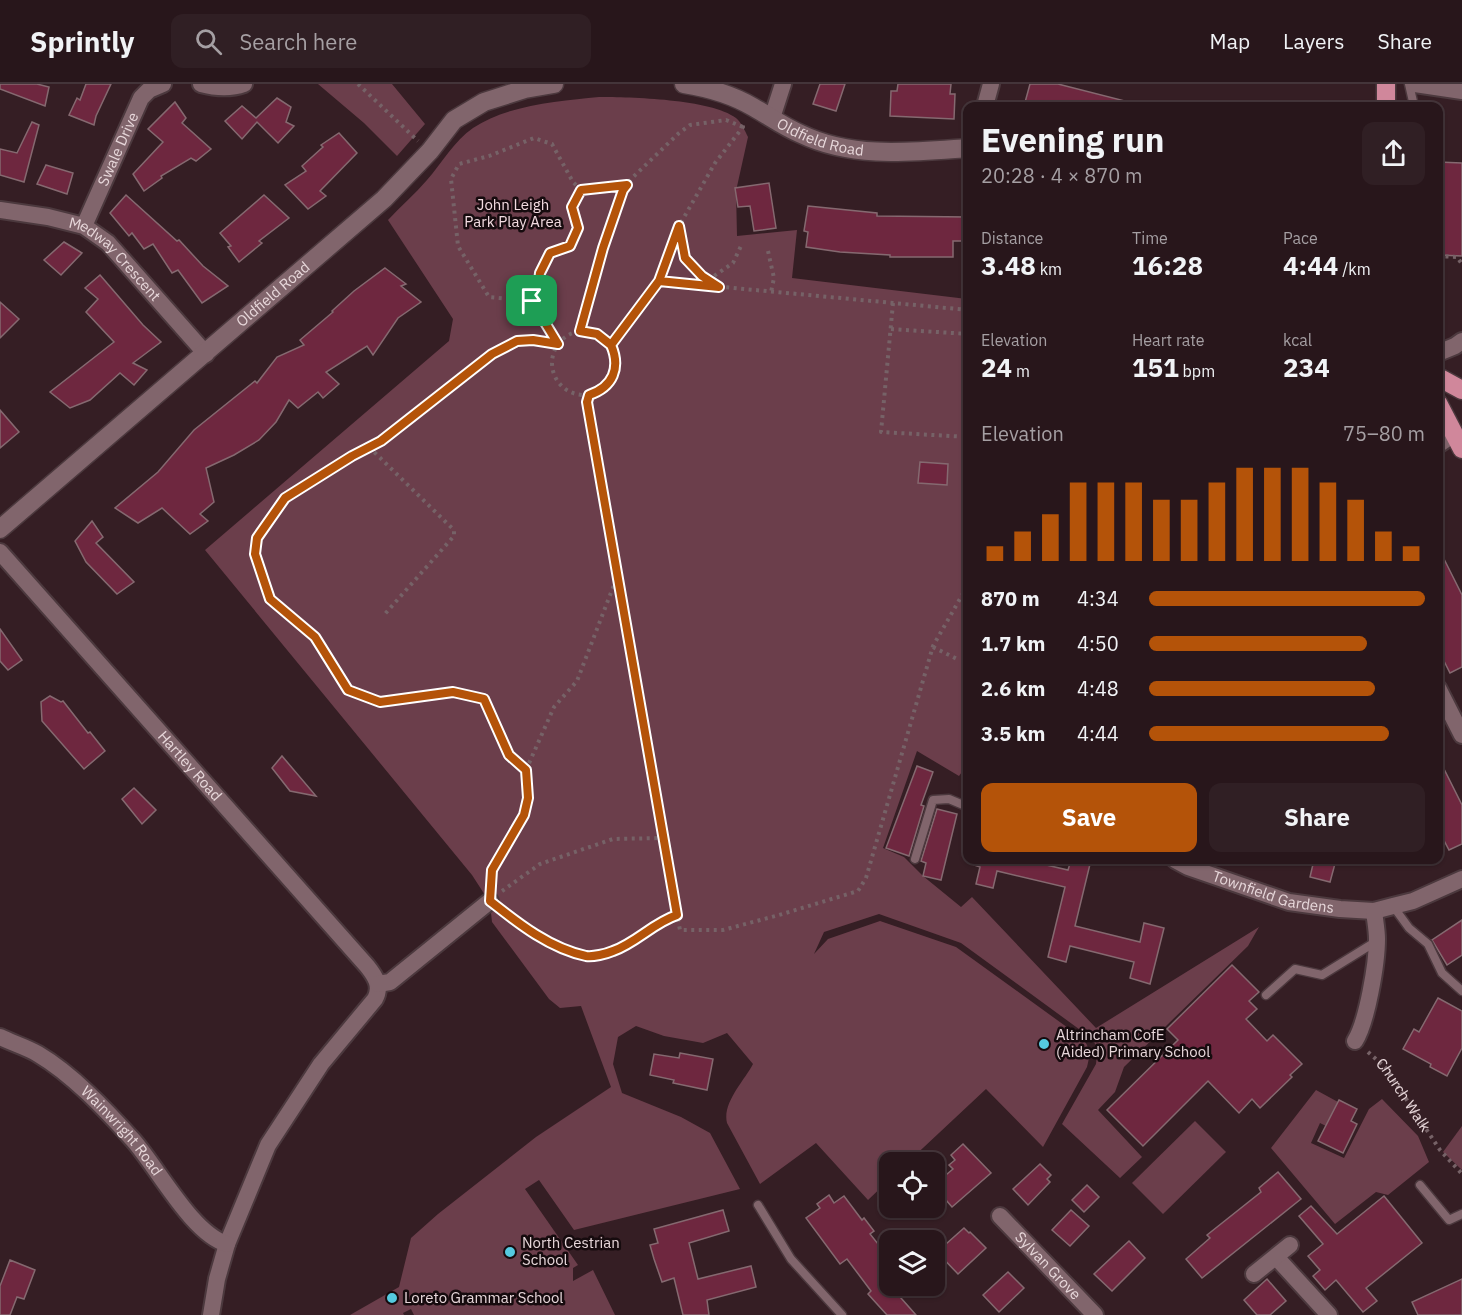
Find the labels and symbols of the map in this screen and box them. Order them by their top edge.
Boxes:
street label: Swale Drive [93,109,142,189]
street label: Oldfield Road [774,114,865,160]
park label: John Leigh Park Play Area [464,195,562,231]
street label: Medway Crescent [67,213,165,305]
street label: Oldfield Road [232,257,313,331]
pin [506,275,557,326]
street label: Hartley Road [154,727,226,805]
street label: Townfield Gardens [1210,866,1335,917]
place label: Altrincham CofE (Aided) Primary School [1056,1025,1210,1061]
marker: Altrincham CofE (Aided) Primary School [1037,1037,1051,1051]
street label: Church Walk [1372,1054,1435,1135]
street label: Wainwright Road [77,1082,167,1179]
street label: Sylvan Grove [1011,1227,1085,1303]
place label: North Cestrian School [522,1233,620,1269]
marker: North Cestrian School [503,1245,517,1259]
place label: Loreto Grammar School [404,1288,563,1307]
marker: Loreto Grammar School [385,1291,399,1305]

